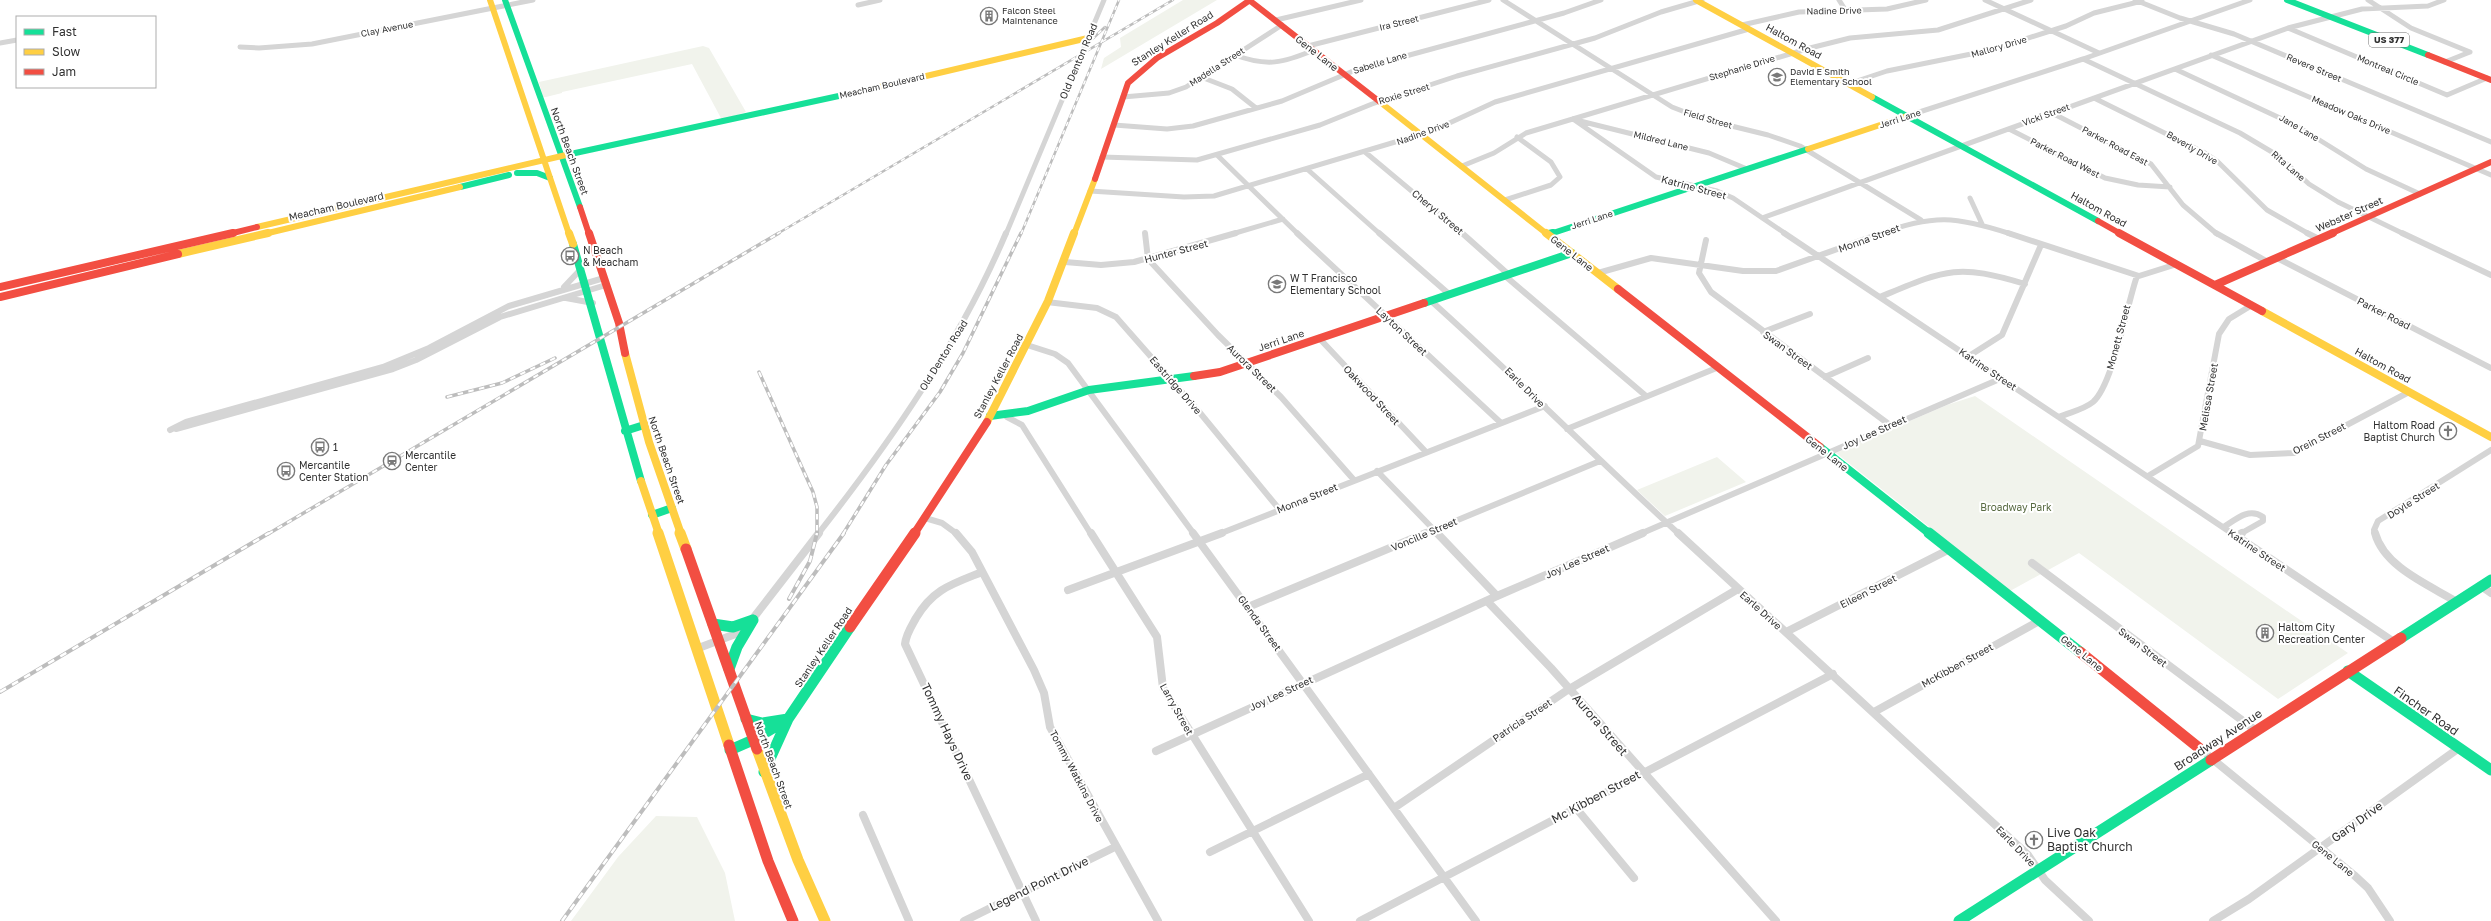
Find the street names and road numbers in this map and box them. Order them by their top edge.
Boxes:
street label: Nadine Drive [1806,5,1862,16]
street label: Stanley Keller Road [1129,8,1215,68]
street label: Ira Street [1378,12,1420,33]
street label: Clay Avenue [360,18,414,39]
street label: Old Denton Road [1057,21,1099,101]
street label: Haltom Road [1764,21,1824,61]
street label: Gene Lane [1293,33,1341,73]
street label: Mallory Drive [1970,33,2028,60]
road number: US 377 [2369,33,2409,47]
street label: Madella Street [1187,45,1247,88]
street label: Sabelle Lane [1352,49,1408,76]
street label: Revere Street [2285,51,2344,84]
street label: Stephanie Drive [1708,52,1776,83]
street label: Montreal Circle [2356,52,2421,87]
street label: Meacham Boulevard [838,70,926,101]
street label: Roxie Street [1377,80,1431,106]
street label: Meadow Oaks Drive [2310,93,2392,136]
street label: Vicki Street [2021,101,2071,128]
street label: North Beach Street [549,106,591,196]
street label: Field Street [1682,106,1734,131]
street label: Jerri Lane [1878,107,1922,130]
street label: Jane Lane [2277,112,2321,143]
street label: Nadine Drive [1395,118,1451,147]
street label: Parker Road East [2080,123,2151,168]
street label: Mildred Lane [1633,128,1690,153]
street label: Beverly Drive [2165,129,2220,167]
street label: Parker Road West [2029,135,2102,180]
street label: Rita Lane [2269,148,2307,183]
street label: Katrine Street [1660,173,1728,201]
street label: Cheryl Street [1410,187,1466,237]
street label: Meacham Boulevard [287,189,385,223]
street label: Haltom Road [2069,189,2129,229]
street label: Webster Street [2314,194,2384,234]
street label: Jerri Lane [1570,208,1614,231]
street label: Monna Street [1837,221,1901,255]
street label: Gene Lane [1548,233,1596,273]
street label: Hunter Street [1143,237,1209,265]
street label: Parker Road [2355,294,2413,332]
street label: Monett Street [2104,303,2132,371]
street label: Layton Street [1374,304,1430,358]
street label: Old Denton Road [916,317,970,393]
street label: Jerri Lane [1256,326,1306,353]
street label: Swan Street [1761,328,1815,372]
street label: Stanley Keller Road [971,332,1025,420]
street label: Aurora Street [1225,341,1279,395]
street label: Katrine Street [1957,345,2019,393]
street label: Haltom Road [2353,345,2413,385]
street label: Eastridge Drive [1148,354,1205,417]
street label: Melissa Street [2196,362,2220,432]
street label: Oakwood Street [1341,363,1403,427]
street label: Earle Drive [1502,364,1548,410]
street label: Joy Lee Street [1840,413,1908,451]
street label: North Beach Street [646,414,688,506]
street label: Orein Street [2290,420,2348,456]
street label: Gene Lane [1803,433,1851,473]
street label: Doyle Street [2385,479,2441,521]
street label: Monna Street [1275,480,1339,516]
street label: Voncille Street [1389,515,1459,553]
street label: Katrine Street [2226,526,2288,574]
street label: Joy Lee Street [1543,542,1611,580]
street label: Eileen Street [1838,572,1898,610]
street label: Earle Drive [1738,588,1784,632]
street label: Glenda Street [1236,593,1284,653]
street label: Stanley Keller Road [792,605,854,689]
street label: Swan Street [2116,625,2170,669]
street label: Gene Lane [2059,632,2106,674]
street label: McKibben Street [1919,640,1995,690]
street label: Joy Lee Street [1247,673,1315,713]
street label: Tommy Hays Drive [918,681,977,783]
street label: Larry Street [1158,681,1196,737]
street label: Fincher Road [2391,683,2462,738]
street label: Aurora Street [1570,691,1631,759]
street label: Patricia Street [1490,696,1554,744]
street label: Broadway Avenue [2171,705,2265,774]
street label: North Beach Street [753,720,795,810]
street label: Tommy Watkins Drive [1048,728,1106,824]
street label: Mc Kibben Street [1549,767,1643,826]
street label: Gary Drive [2328,798,2385,845]
street label: Earle Drive [1994,823,2038,869]
street label: Gene Lane [2310,837,2357,879]
street label: Legend Point Drive [987,853,1091,914]

